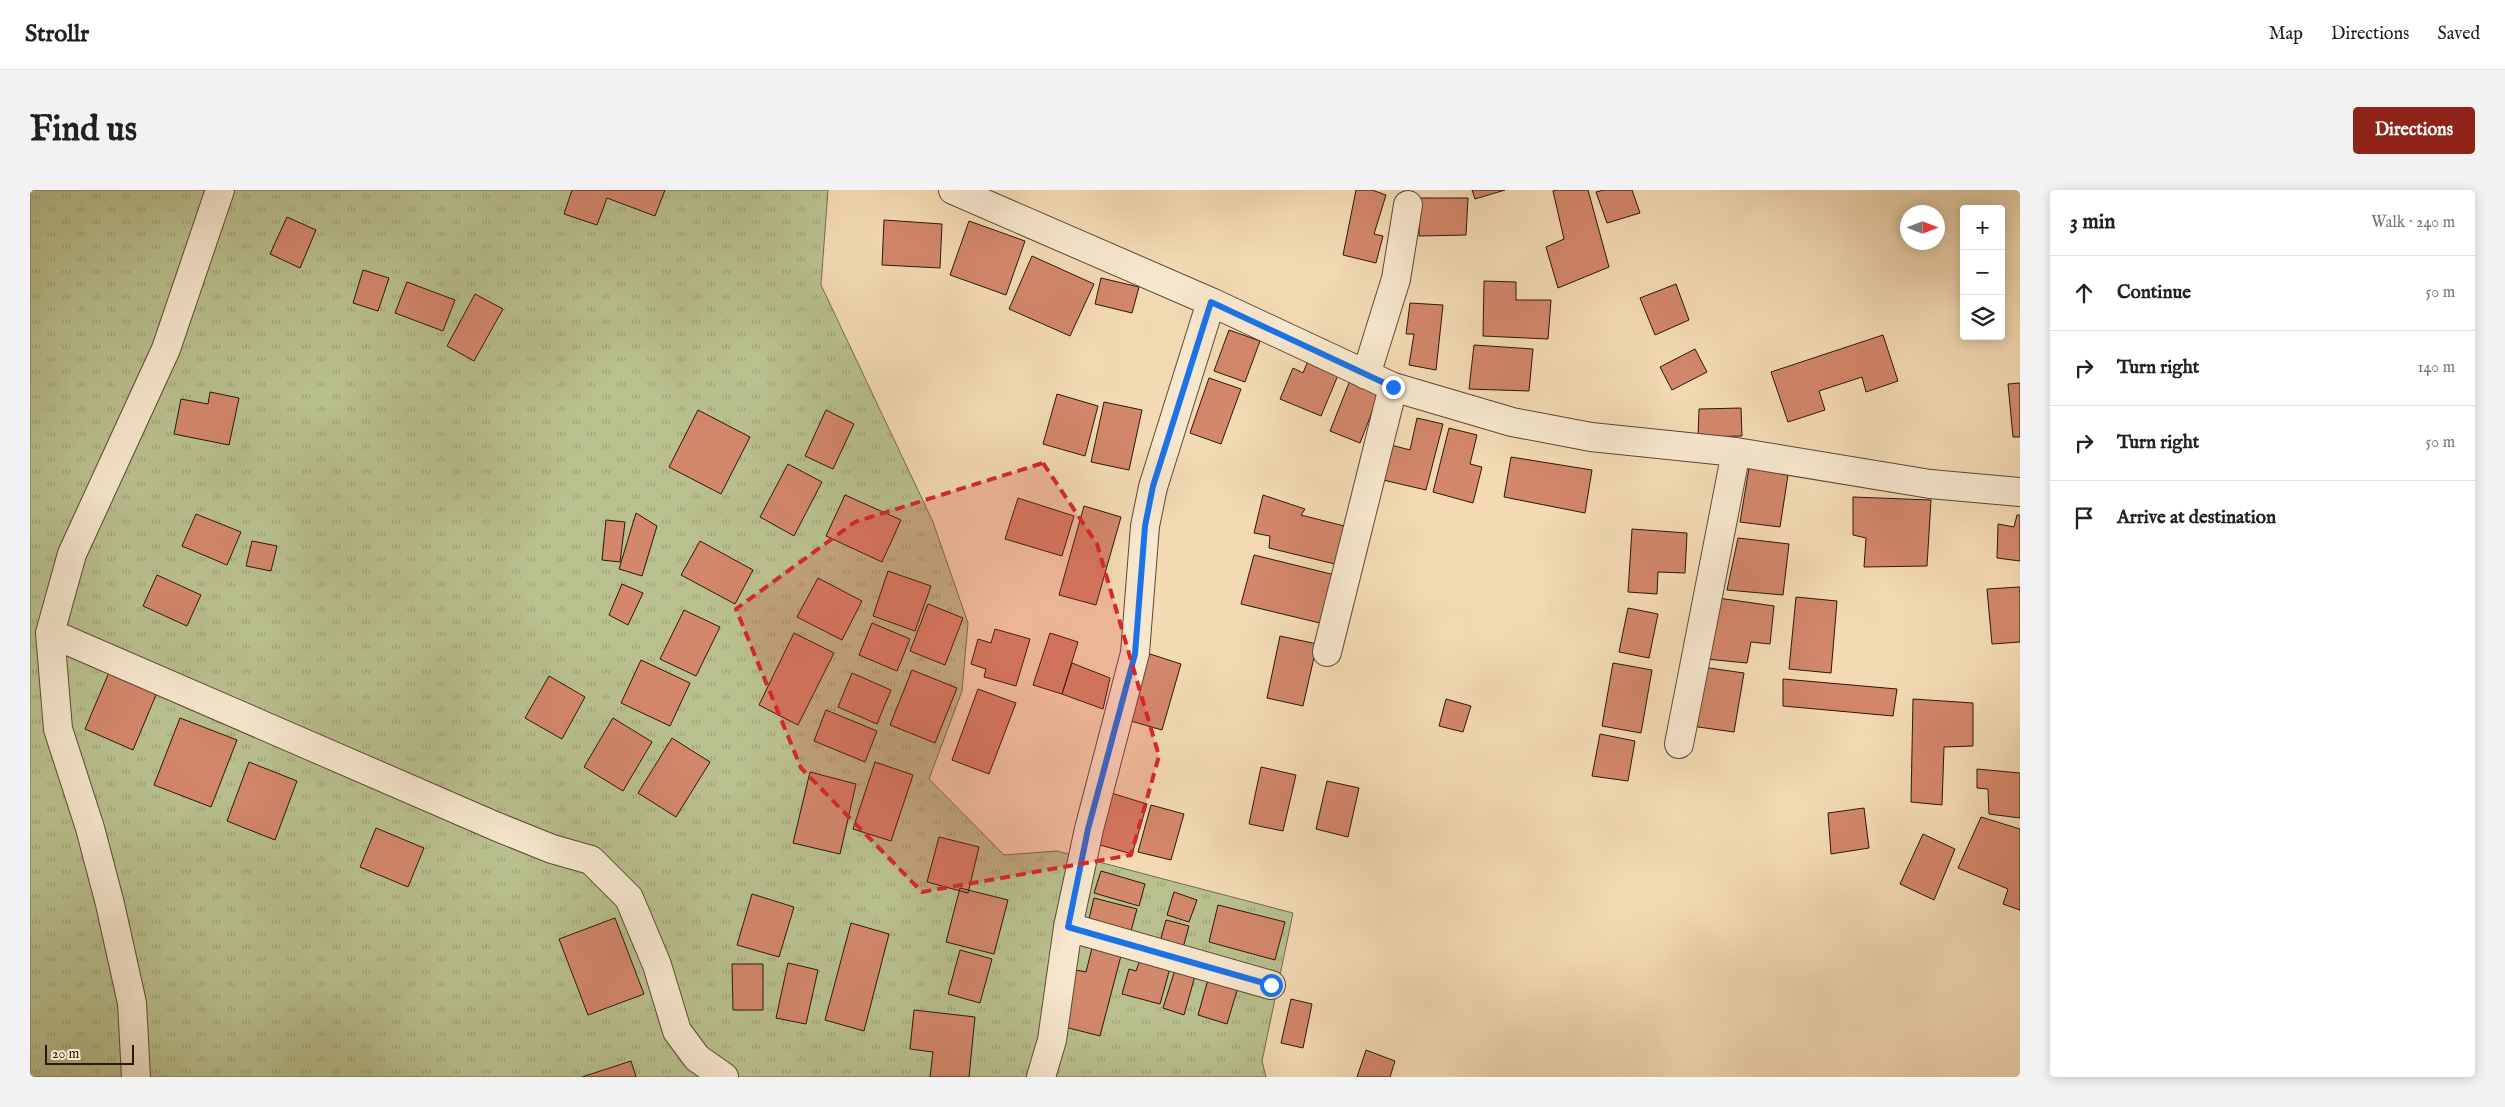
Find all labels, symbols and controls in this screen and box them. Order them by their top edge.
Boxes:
text: Strollr [25,19,89,50]
text: Map [2269,23,2303,46]
text: Directions [2331,23,2409,46]
text: Saved [2437,23,2480,46]
button: Directions [2353,107,2475,154]
text: Find us [30,108,137,153]
north arrow [1900,205,1945,250]
map controls [1960,205,2005,340]
button: + [1960,205,2005,250]
text: 3 min [2070,209,2115,236]
text: Walk · 240 m [2371,213,2455,233]
button: − [1960,250,2005,295]
icon: ahead [2070,279,2098,307]
text: Continue [2117,281,2191,305]
text: 50 m [2426,283,2455,303]
button: layers [1960,295,2005,340]
icon: right [2070,354,2098,382]
text: Turn right [2117,356,2199,380]
text: 140 m [2417,358,2455,378]
route end [1382,376,1405,399]
icon: right [2070,429,2098,457]
text: Turn right [2117,431,2199,455]
text: 50 m [2426,433,2455,453]
icon: arrive [2070,504,2098,532]
text: Arrive at destination [2117,506,2276,530]
route start [1260,974,1283,997]
scale bar [45,1042,134,1065]
text: 20 m [52,1045,79,1063]

